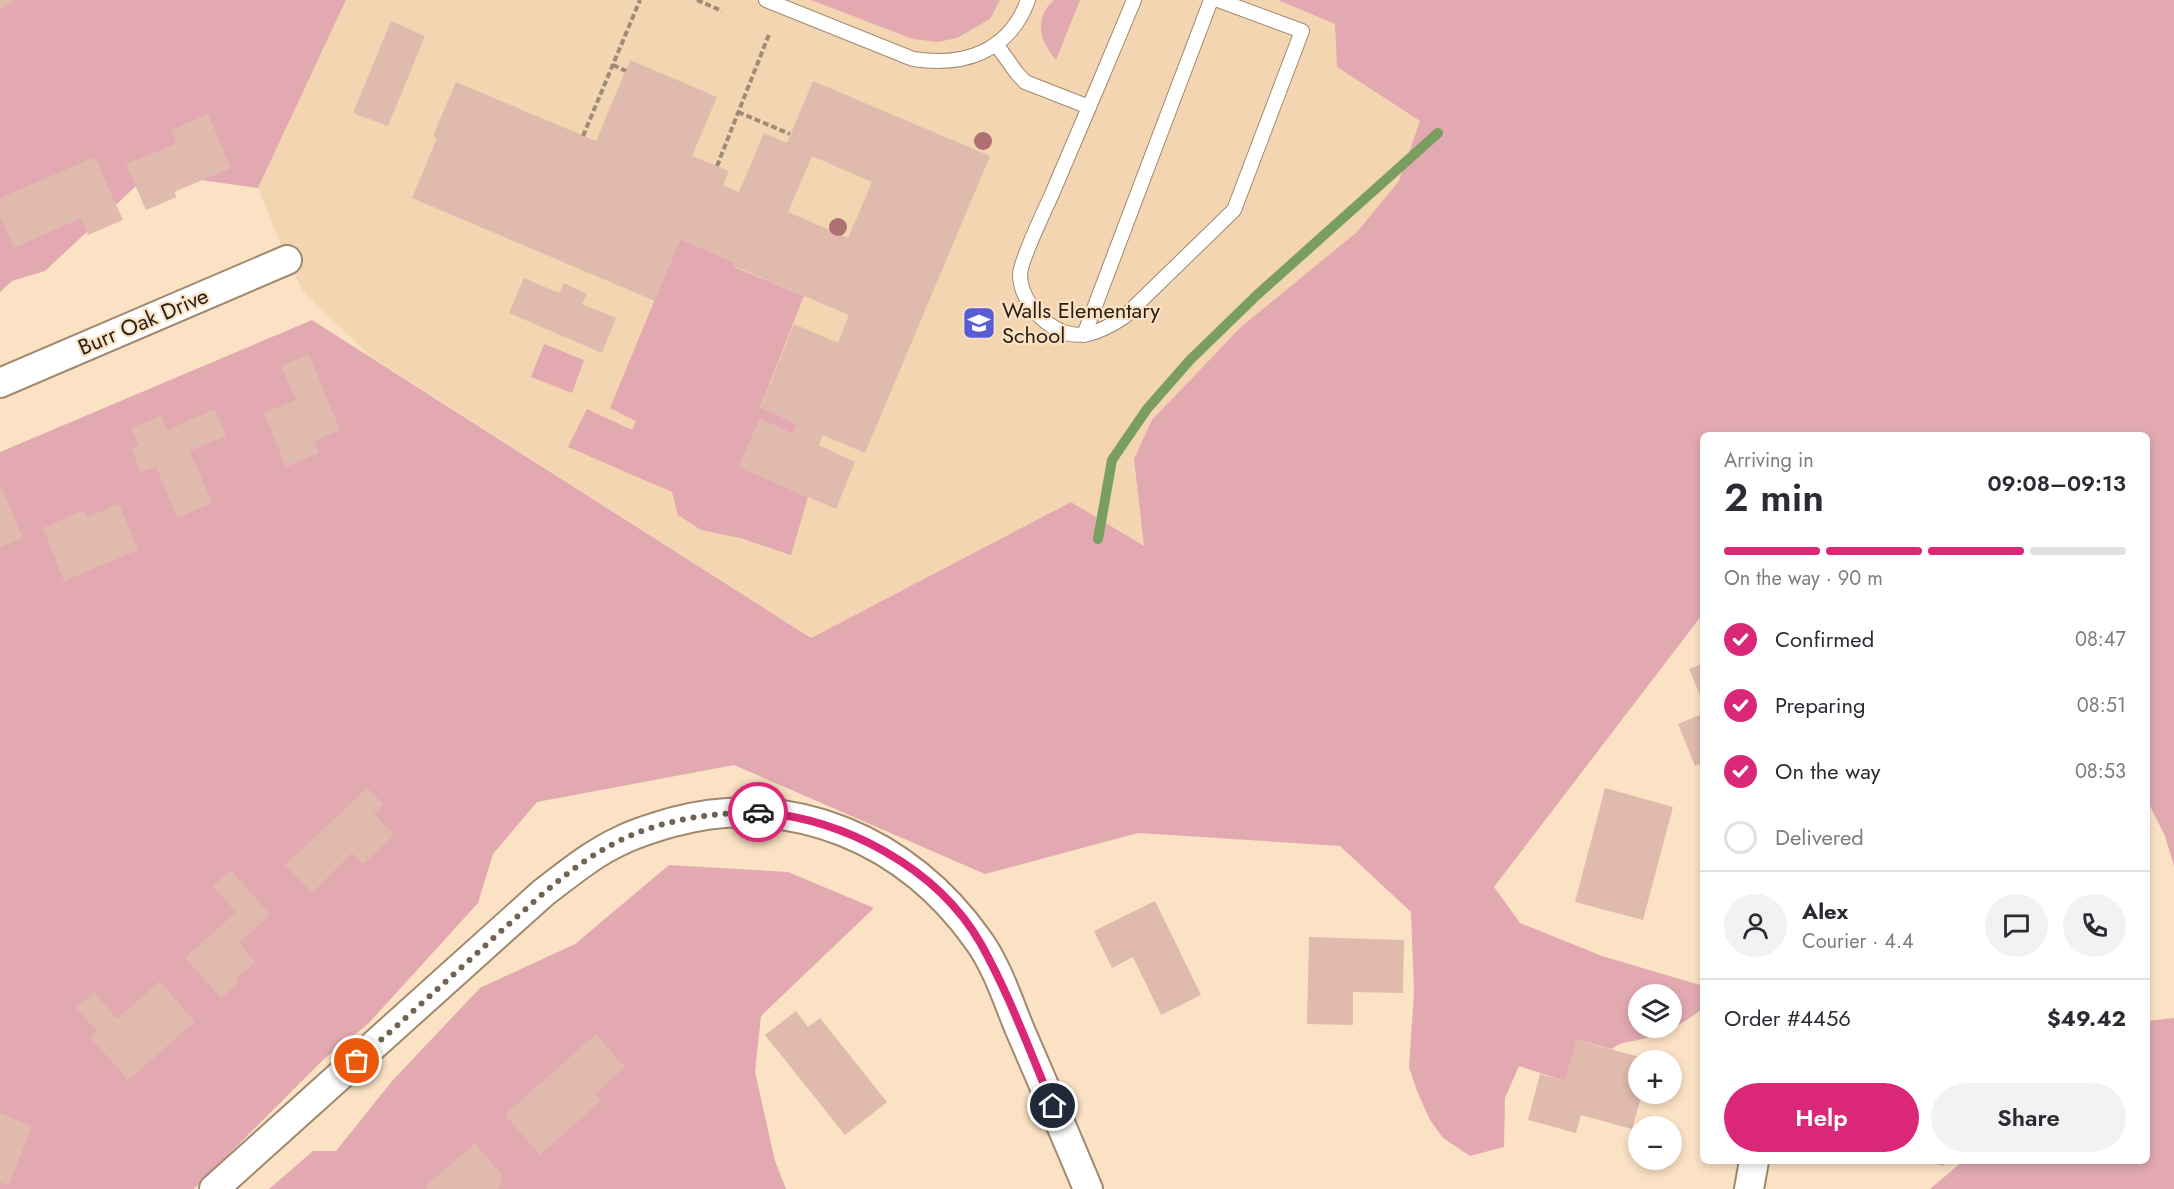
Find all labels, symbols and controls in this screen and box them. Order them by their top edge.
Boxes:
street label: Burr Oak Drive [73,279,213,363]
place label: Walls Elementary School [1002,294,1160,351]
school or university icon: Walls Elementary School [961,305,997,341]
text: Arriving in [1724,446,1814,475]
text: 09:08–09:13 [1987,467,2126,499]
text: 2 min [1724,469,1824,526]
text: On the way · 90 m [1724,564,1883,593]
icon: check [1724,623,1757,656]
text: Confirmed [1775,623,1874,655]
text: 08:47 [2075,625,2126,654]
icon: check [1724,689,1757,722]
text: Preparing [1775,689,1866,721]
text: 08:51 [2077,691,2126,720]
icon: check [1724,755,1757,788]
text: On the way [1775,755,1880,787]
text: 08:53 [2075,757,2126,786]
courier [728,782,788,842]
icon: car [742,796,775,829]
text: Delivered [1775,821,1864,853]
button: person [1724,894,1787,957]
button: chat [1985,894,2048,957]
button: phone [2063,894,2126,957]
text: Alex [1802,895,1848,927]
text: Courier · 4.4 [1802,927,1914,956]
map controls [1628,984,1682,1170]
button: layers [1628,984,1682,1038]
text: Order #4456 [1724,1002,1851,1034]
text: $49.42 [2047,1002,2126,1034]
pin [331,1035,382,1086]
icon: bag [340,1044,373,1077]
button: + [1628,1050,1682,1104]
pin [1027,1080,1078,1131]
button: Help [1724,1083,1919,1152]
button: Share [1931,1083,2126,1152]
icon: home [1036,1089,1069,1122]
button: − [1628,1116,1682,1170]

